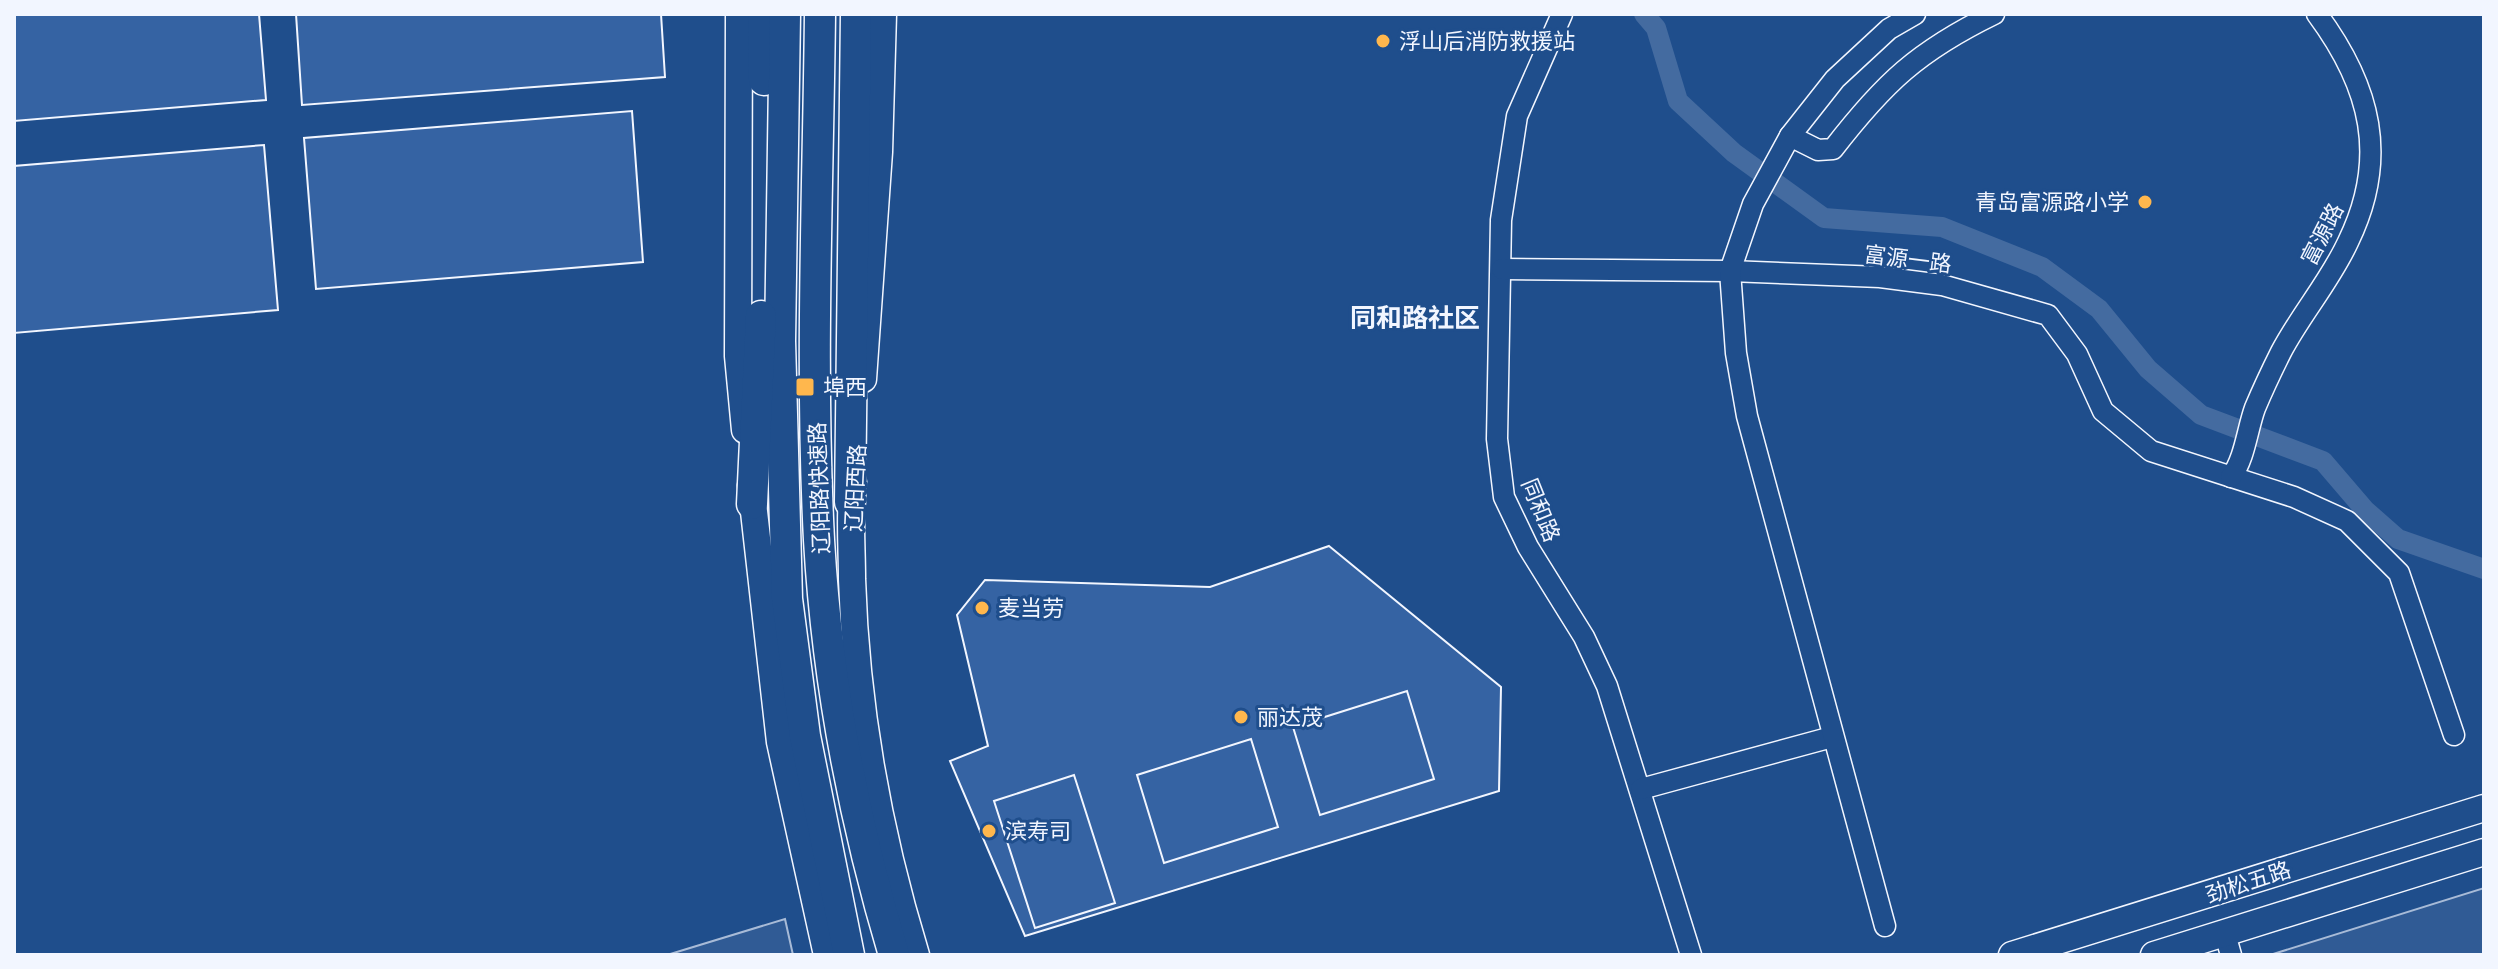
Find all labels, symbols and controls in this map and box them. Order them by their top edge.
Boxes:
place label: 浮山后消防救援站 [1399,27,1575,55]
marker: 浮山后消防救援站 [1374,32,1392,50]
place label: 青岛富源路小学 [1975,188,2129,216]
marker: 青岛富源路小学 [2136,193,2154,211]
street label: 富源路 [2295,198,2349,270]
street label: 富源一路 [1863,240,1953,278]
district label: 同和路社区 [1350,301,1480,334]
place label: 埠西 [823,373,867,401]
marker: 埠西 [794,376,816,398]
street label: 辽阳路快速路 [803,422,835,554]
street label: 辽阳西路 [839,443,871,533]
street label: 同和路 [1516,474,1566,546]
place label: 麦当劳 [998,594,1064,622]
marker: 麦当劳 [973,599,991,617]
place label: 丽达茂 [1257,703,1323,731]
marker: 丽达茂 [1232,708,1250,726]
place label: 滨寿司 [1005,817,1071,845]
marker: 滨寿司 [980,822,998,840]
street label: 劲松五路 [2202,855,2294,909]

